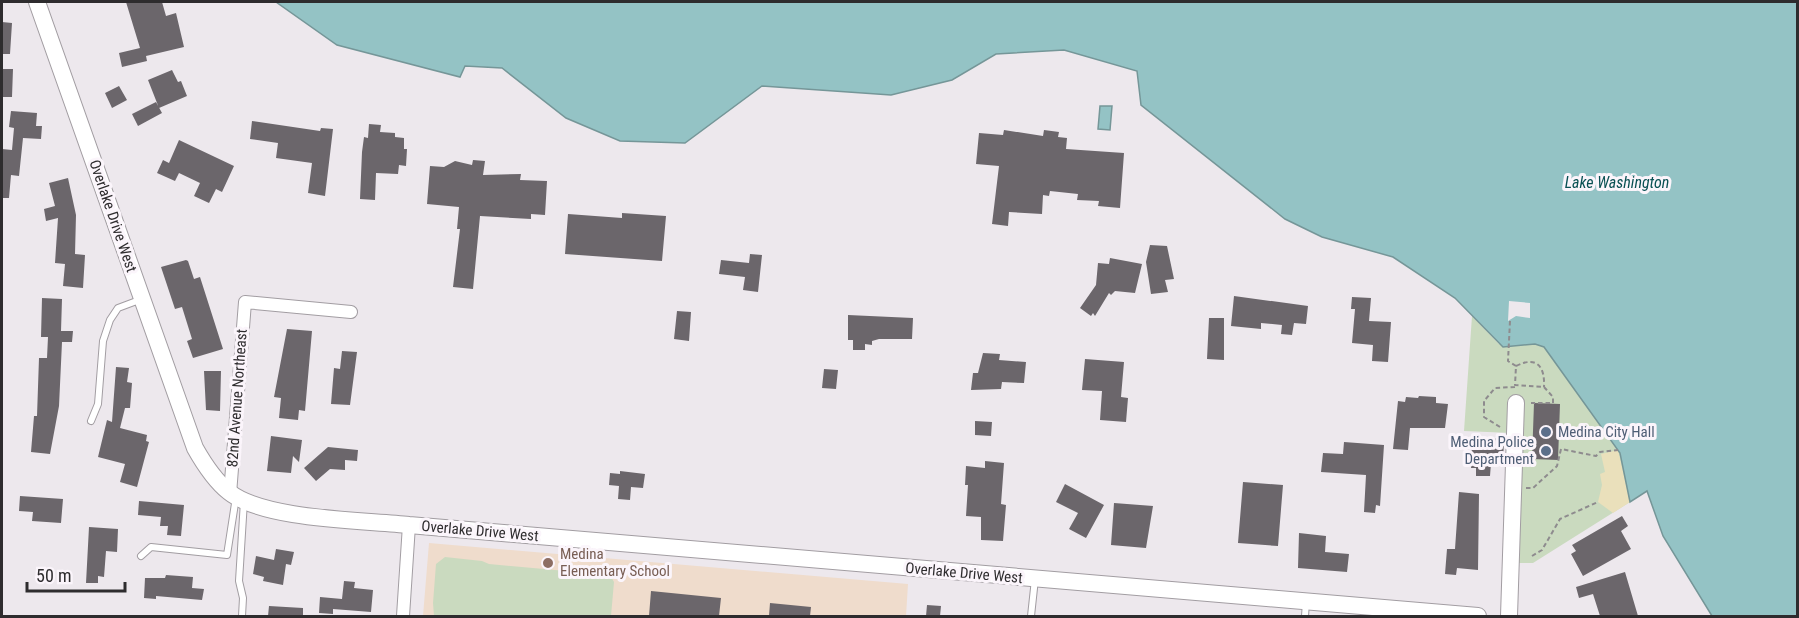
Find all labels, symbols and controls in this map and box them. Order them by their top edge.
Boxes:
street label: Overlake Drive West [85,157,141,275]
water label: Lake Washington [1565,173,1669,192]
street label: 82nd Avenue Northeast [223,328,251,468]
place label: Medina City Hall [1558,423,1655,441]
marker: Medina City Hall [1539,425,1553,439]
place label: Medina Police Department [1450,433,1534,468]
marker: Medina Police Department [1539,444,1553,458]
street label: Overlake Drive West [421,517,539,545]
place label: Medina Elementary School [560,545,670,580]
scale bar [27,555,124,593]
marker: Medina Elementary School [541,556,555,570]
street label: Overlake Drive West [905,559,1023,587]
text: 50 m [36,565,71,586]

